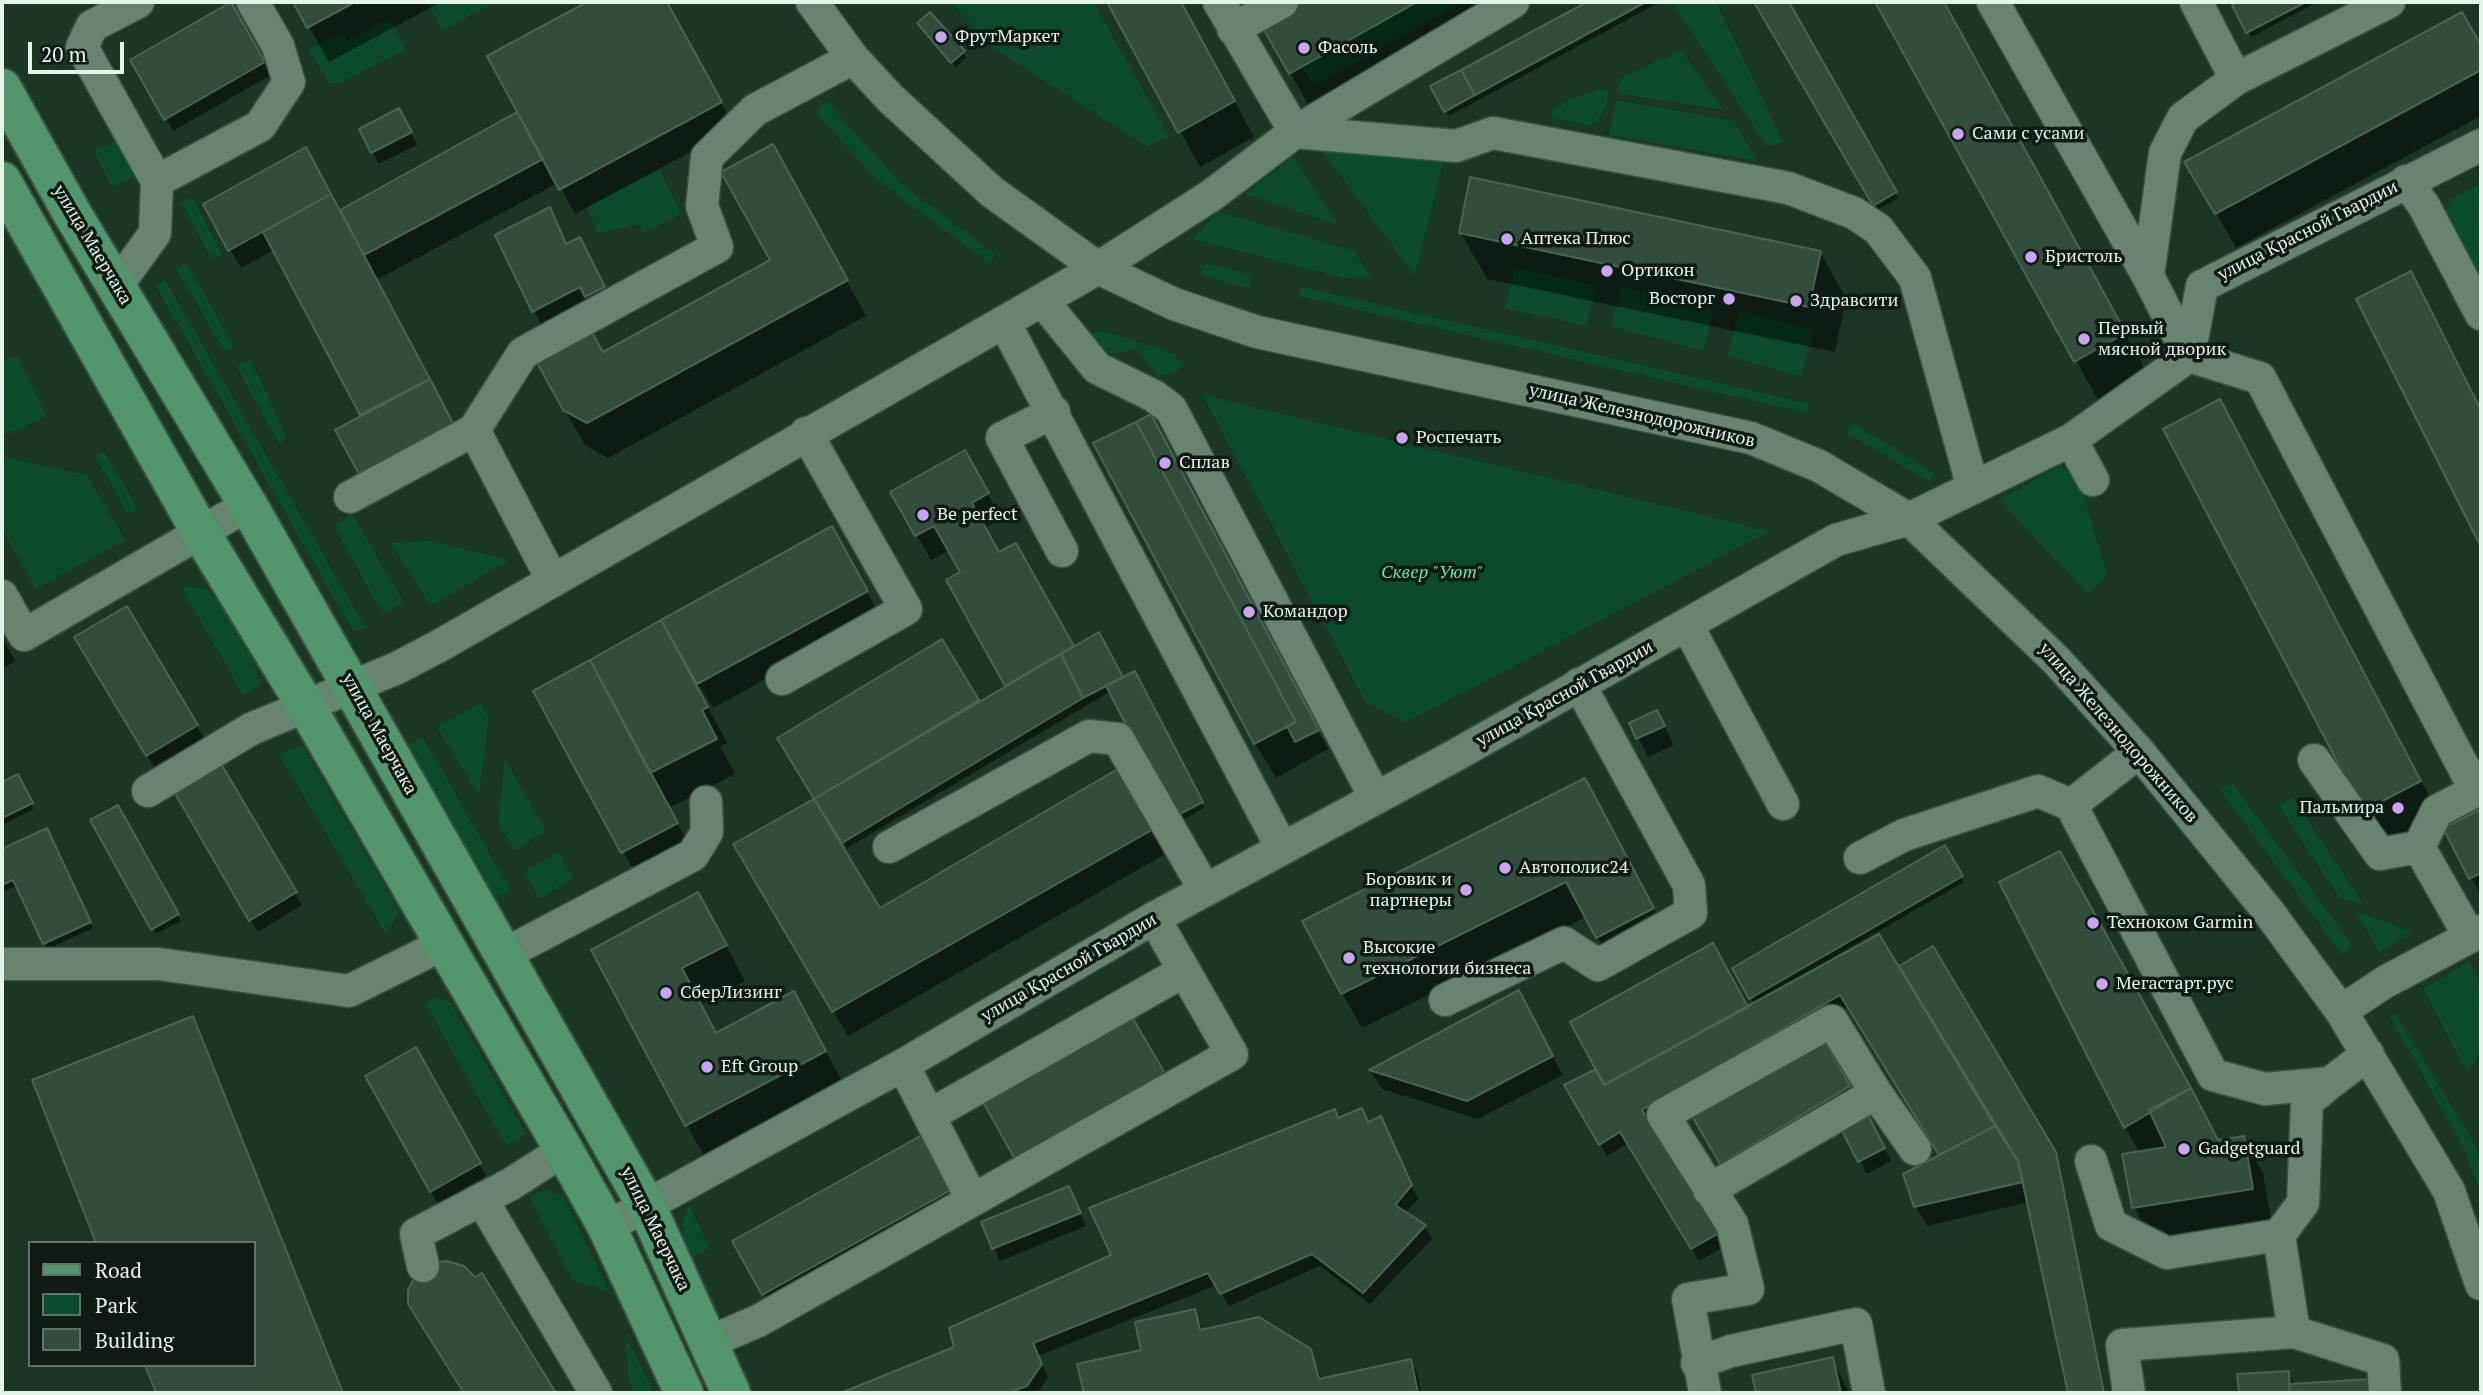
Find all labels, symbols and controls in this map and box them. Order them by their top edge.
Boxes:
place label: ФрутМаркет [955,26,1060,48]
scale bar [32,28,128,72]
marker: ФрутМаркет [933,29,949,45]
place label: Фасоль [1318,37,1378,59]
text: 20 m [41,40,87,68]
marker: Фасоль [1296,40,1312,56]
place label: Сами с усами [1972,123,2085,145]
marker: Сами с усами [1950,126,1966,142]
street label: улица Красной Гвардии [2214,176,2402,286]
street label: улица Маерчака [48,181,136,309]
place label: Аптека Плюс [1521,228,1631,250]
marker: Аптека Плюс [1499,231,1515,247]
place label: Бристоль [2045,246,2122,268]
marker: Бристоль [2023,249,2039,265]
place label: Ортикон [1621,260,1695,282]
marker: Ортикон [1599,263,1615,279]
place label: Восторг [1649,288,1715,310]
place label: Здравсити [1810,290,1898,312]
marker: Восторг [1721,291,1737,307]
marker: Здравсити [1788,293,1804,309]
place label: Первый мясной дворик [2098,318,2226,360]
marker: Первый мясной дворик [2076,331,2092,347]
street label: улица Железнодорожников [1527,379,1757,453]
place label: Роспечать [1416,427,1501,449]
marker: Роспечать [1394,430,1410,446]
place label: Сплав [1179,452,1230,474]
marker: Сплав [1157,455,1173,471]
place label: Be perfect [937,504,1018,526]
marker: Be perfect [915,507,931,523]
park label: Сквер "Уют" [1381,562,1483,584]
place label: Командор [1263,601,1348,623]
marker: Командор [1241,604,1257,620]
street label: улица Красной Гвардии [1473,636,1657,752]
street label: улица Железнодорожников [2034,639,2202,827]
street label: улица Маерчака [337,669,421,799]
place label: Пальмира [2300,797,2384,819]
marker: Пальмира [2390,800,2406,816]
place label: Автополис24 [1519,857,1629,879]
marker: Автополис24 [1497,860,1513,876]
place label: Боровик и партнеры [1365,869,1452,912]
marker: Боровик и партнеры [1458,882,1474,898]
street label: улица Красной Гвардии [977,909,1161,1027]
place label: Техноком Garmin [2107,912,2253,934]
marker: Техноком Garmin [2085,915,2101,931]
place label: Высокие технологии бизнеса [1363,937,1531,979]
marker: Высокие технологии бизнеса [1341,950,1357,966]
place label: Мегастарт.рус [2116,973,2234,995]
marker: Мегастарт.рус [2094,976,2110,992]
place label: СберЛизинг [680,982,782,1004]
marker: СберЛизинг [658,985,674,1001]
place label: Eft Group [721,1056,798,1078]
marker: Eft Group [699,1059,715,1075]
place label: Gadgetguard [2198,1138,2300,1160]
marker: Gadgetguard [2176,1141,2192,1157]
street label: улица Маерчака [616,1163,694,1295]
legend [28,1241,256,1367]
text: Road [95,1256,142,1284]
text: Park [95,1291,137,1319]
text: Building [95,1326,174,1354]

